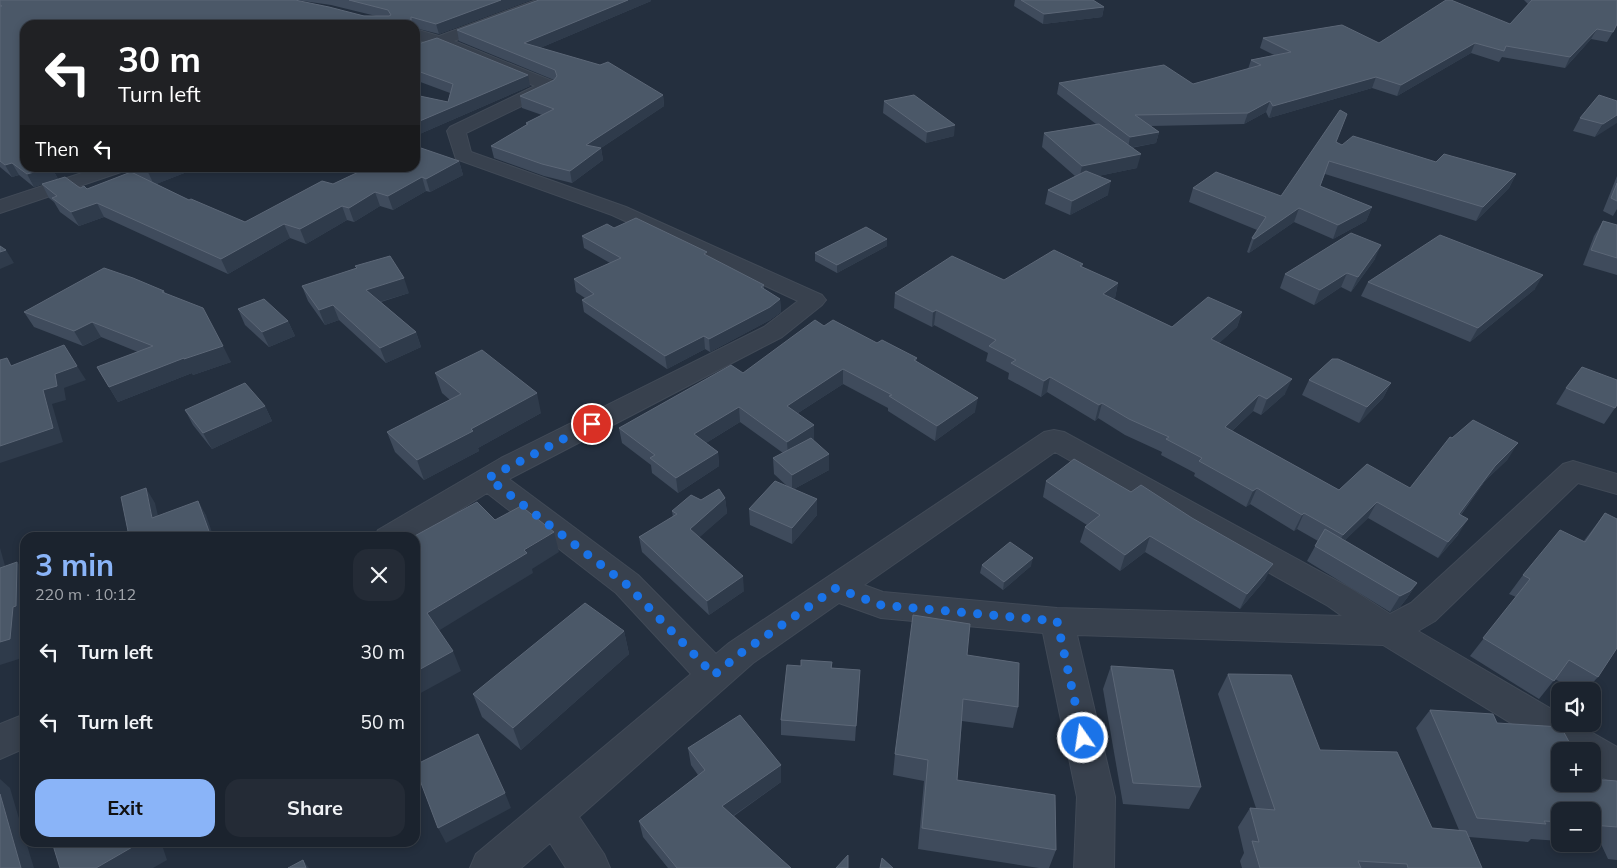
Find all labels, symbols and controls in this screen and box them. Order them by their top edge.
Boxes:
text: 30 m [118,37,201,81]
icon: left [35,40,100,105]
text: Turn left [118,80,201,108]
icon: left [89,135,117,163]
text: Then [35,137,79,161]
pin [571,403,613,445]
icon: arrive [578,410,606,438]
text: 3 min [35,546,114,584]
button: close [353,549,405,601]
text: 220 m · 10:12 [35,584,136,604]
icon: left [35,638,63,666]
text: Turn left [78,640,153,664]
text: 30 m [361,640,405,664]
map controls [1551,682,1601,852]
button: sound [1551,682,1601,732]
icon: left [35,708,63,736]
text: Turn left [78,710,153,734]
text: 50 m [361,710,405,734]
position arrow [1056,711,1108,763]
button: + [1551,742,1601,792]
button: Exit [35,779,215,837]
button: Share [225,779,405,837]
button: − [1551,802,1601,852]

